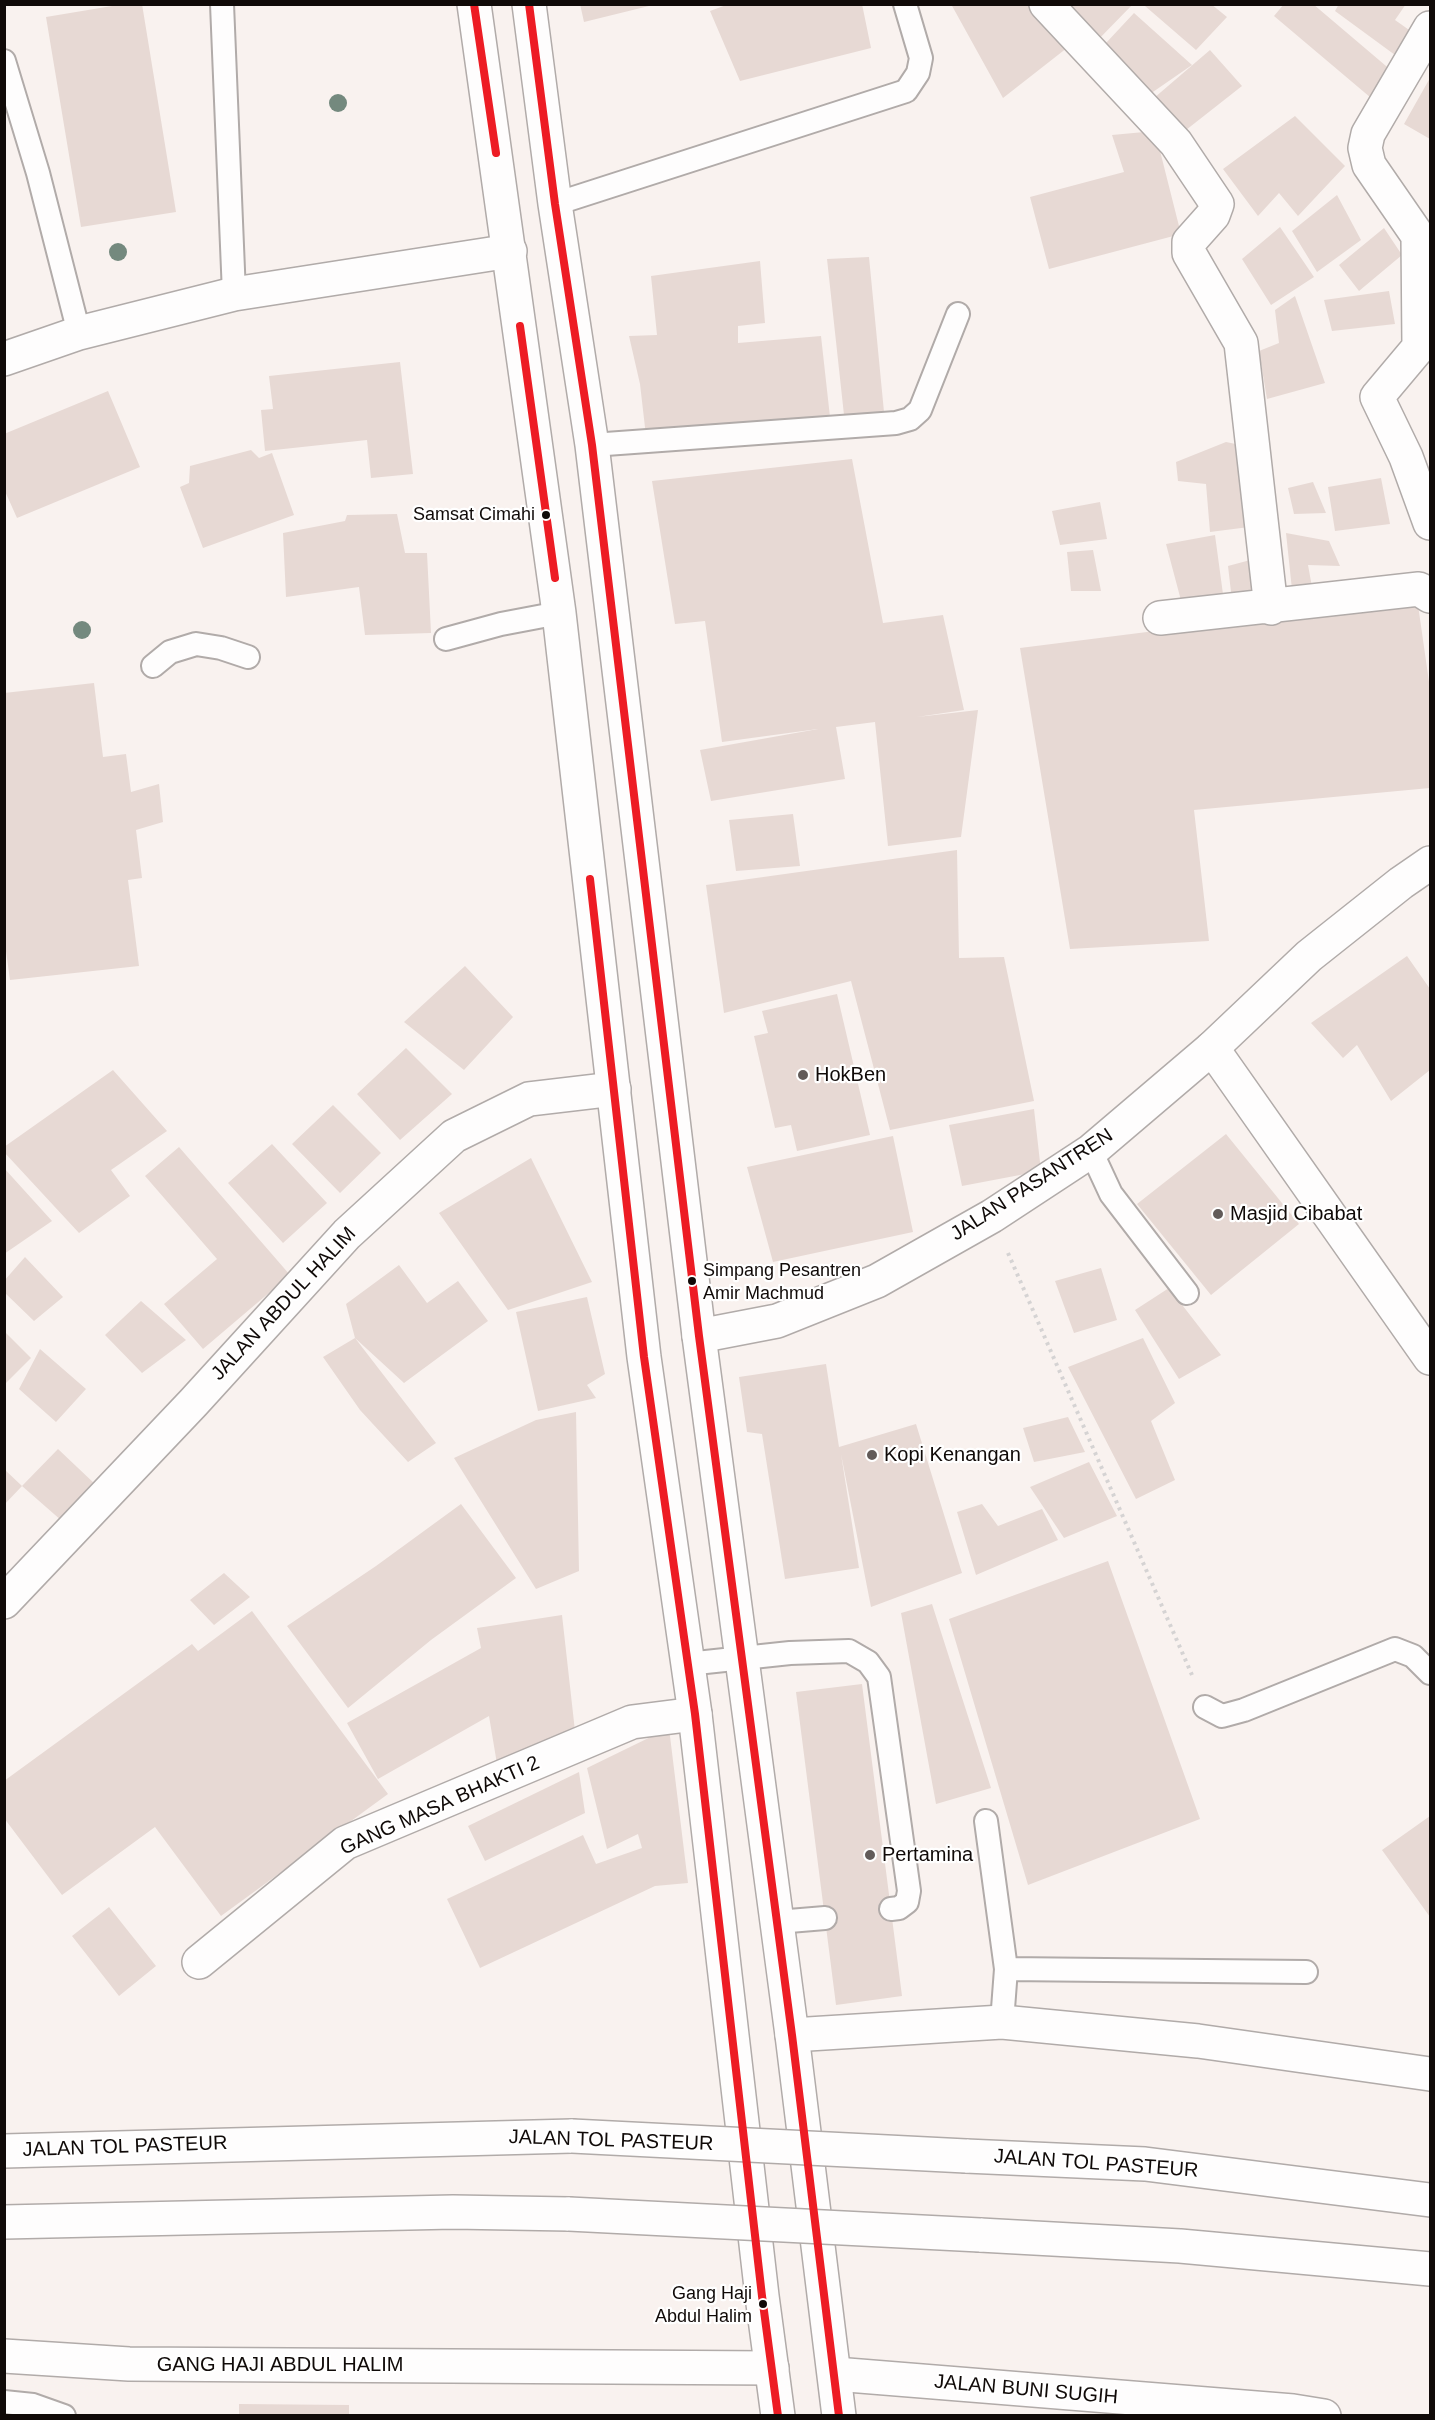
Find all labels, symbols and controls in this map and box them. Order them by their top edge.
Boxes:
place label: Samsat Cimahi [413,504,535,526]
marker: Samsat Cimahi [540,509,552,521]
place label: HokBen [815,1063,886,1087]
marker: HokBen [796,1068,810,1082]
street label: JALAN PASANTREN [946,1124,1118,1246]
place label: Masjid Cibabat [1230,1202,1362,1226]
marker: Masjid Cibabat [1211,1207,1225,1221]
street label: JALAN ABDUL HALIM [207,1222,361,1386]
place label: Simpang Pesantren Amir Machmud [703,1260,861,1302]
marker: Simpang Pesantren Amir Machmud [686,1275,698,1287]
place label: Kopi Kenangan [884,1443,1021,1467]
marker: Kopi Kenangan [865,1448,879,1462]
street label: GANG MASA BHAKTI 2 [337,1751,543,1861]
place label: Pertamina [882,1843,973,1867]
marker: Pertamina [863,1848,877,1862]
street label: JALAN TOL PASTEUR [508,2125,714,2157]
street label: JALAN TOL PASTEUR [22,2131,228,2163]
street label: JALAN TOL PASTEUR [993,2145,1199,2183]
place label: Gang Haji Abdul Halim [655,2283,752,2326]
marker: Gang Haji Abdul Halim [757,2298,769,2310]
street label: GANG HAJI ABDUL HALIM [157,2353,403,2377]
street label: JALAN BUNI SUGIH [933,2370,1119,2410]

